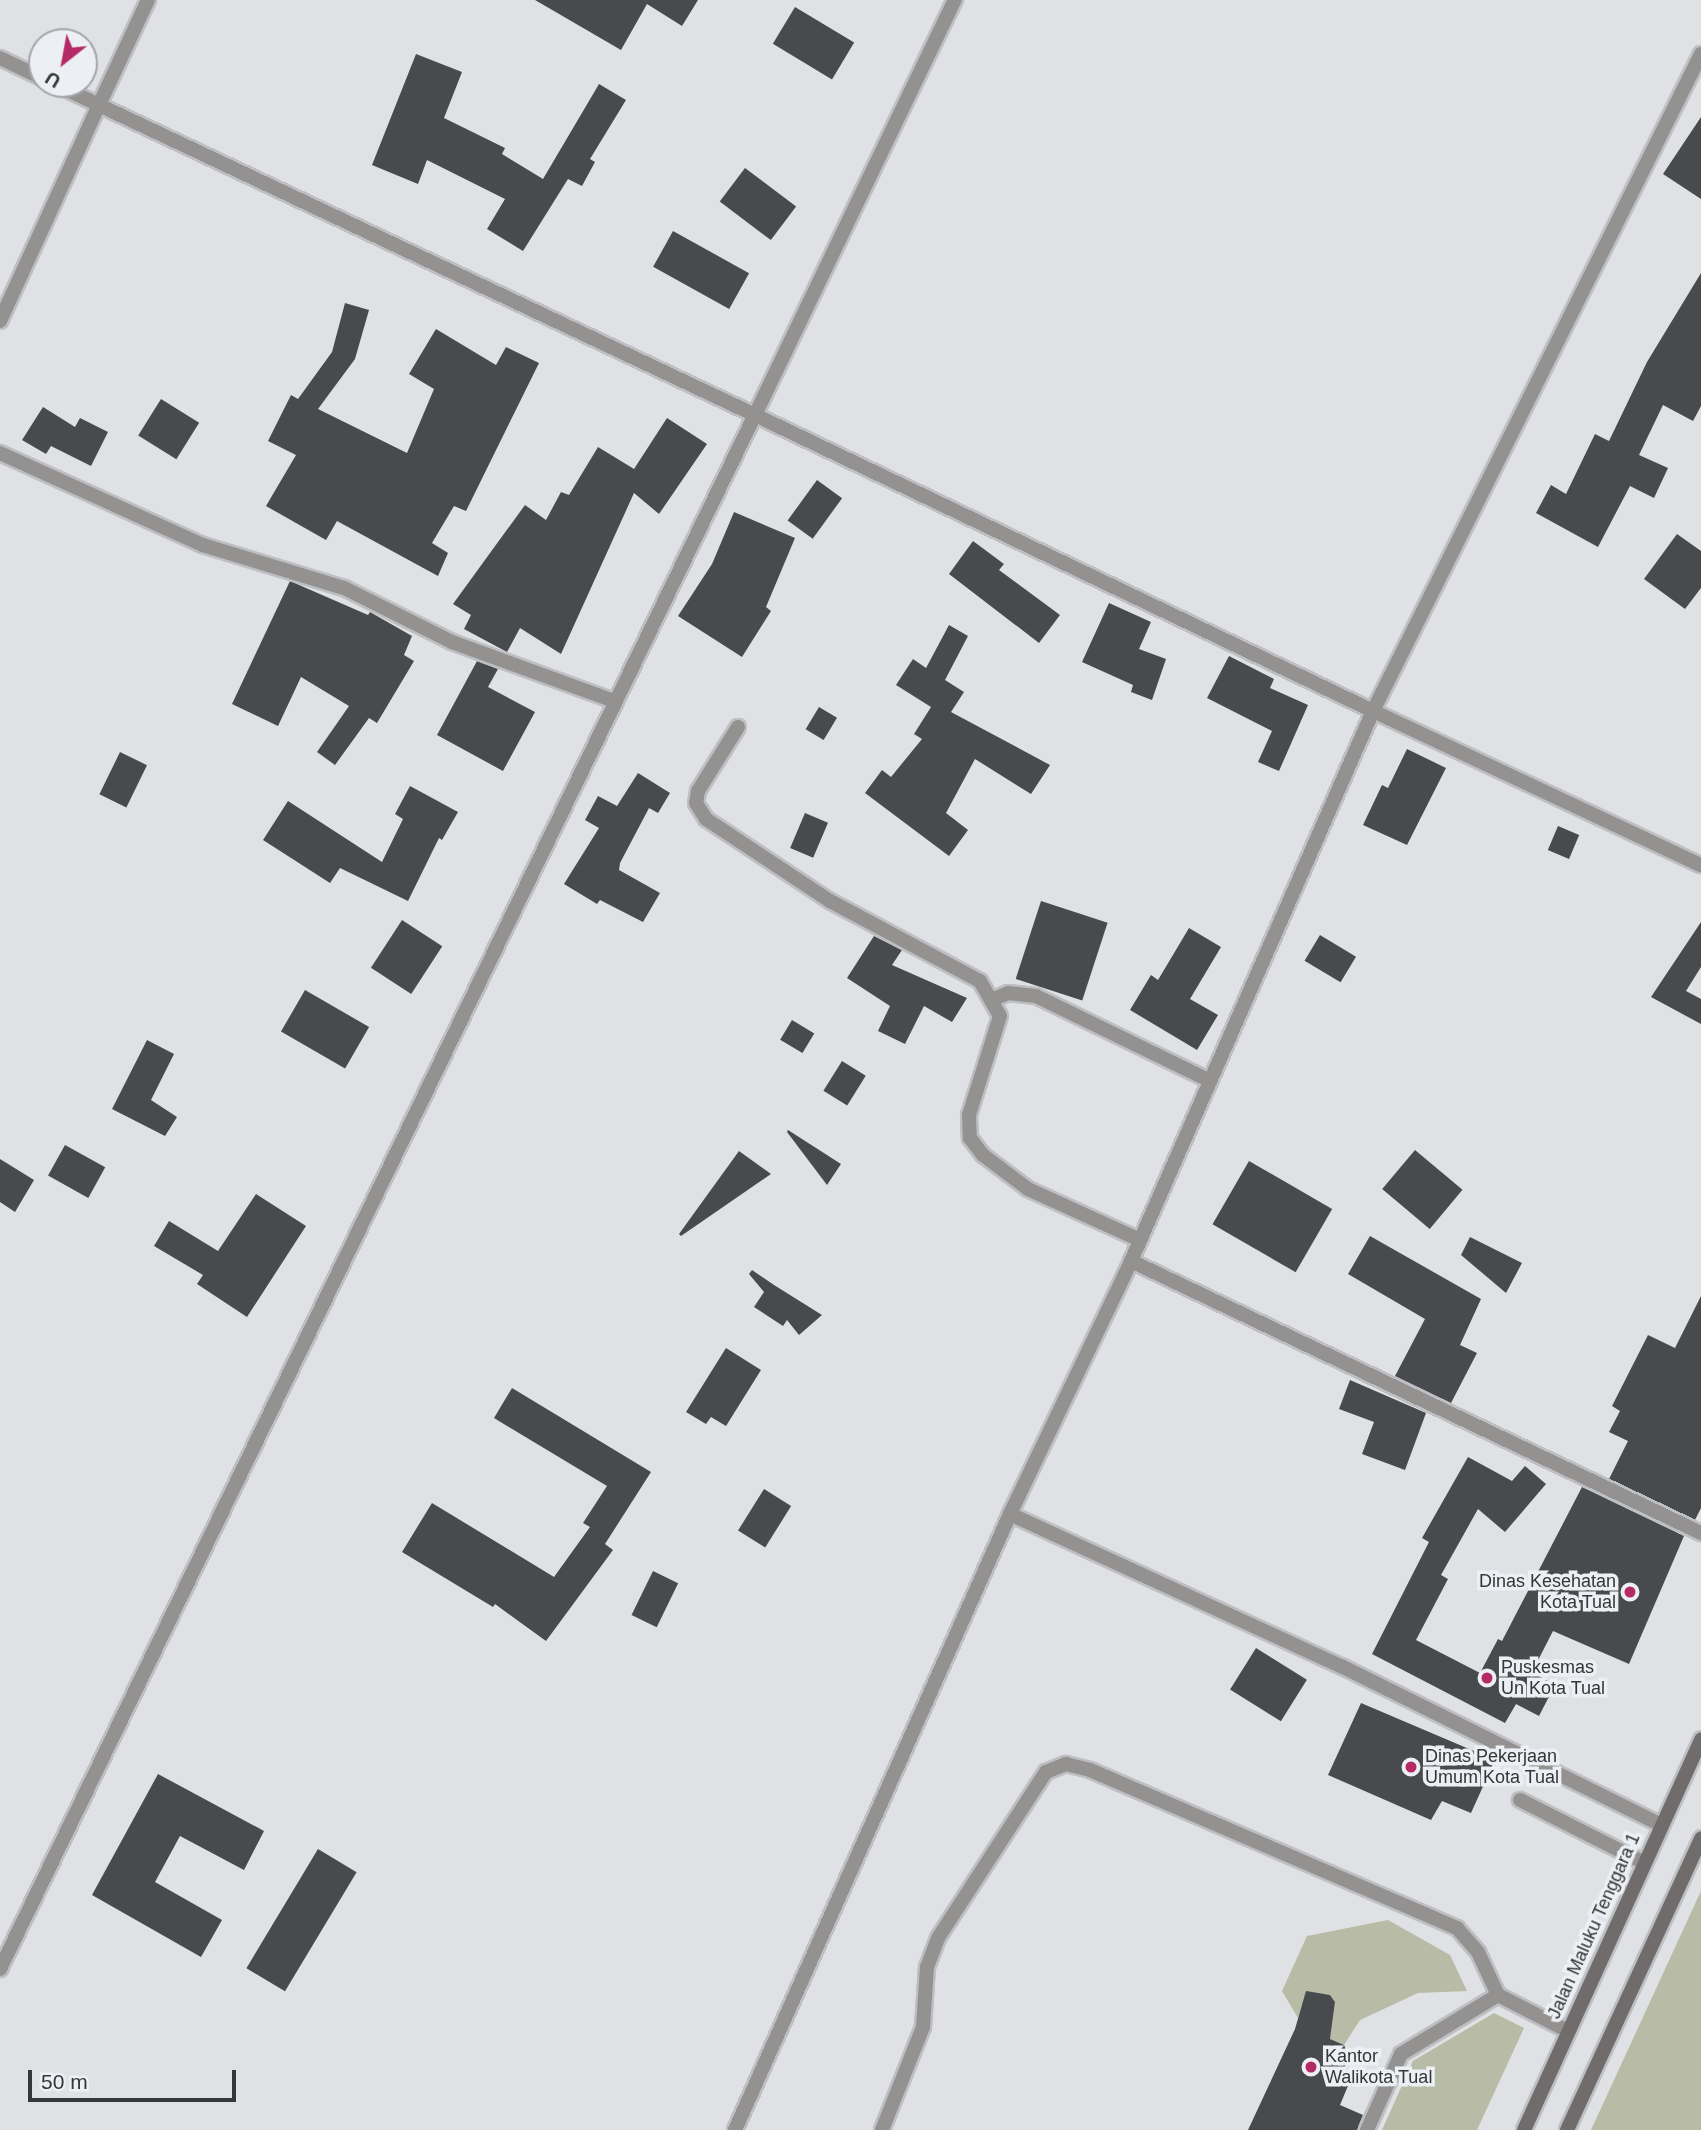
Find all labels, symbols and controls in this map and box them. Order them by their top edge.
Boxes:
north arrow [28,28,98,98]
text: U [42,67,64,92]
place label: Dinas Kesehatan Kota Tual [1479,1571,1616,1614]
marker: Dinas Kesehatan Kota Tual [1622,1584,1638,1600]
place label: Puskesmas Un Kota Tual [1501,1657,1605,1700]
marker: Puskesmas Un Kota Tual [1479,1670,1495,1686]
place label: Dinas Pekerjaan Umum Kota Tual [1425,1746,1559,1788]
marker: Dinas Pekerjaan Umum Kota Tual [1403,1759,1419,1775]
street label: Jalan Maluku Tenggara 1 [1543,1830,1645,2022]
place label: Kantor Walikota Tual [1325,2046,1433,2088]
scale bar [32,2056,240,2100]
marker: Kantor Walikota Tual [1303,2059,1319,2075]
text: 50 m [41,2070,88,2093]

